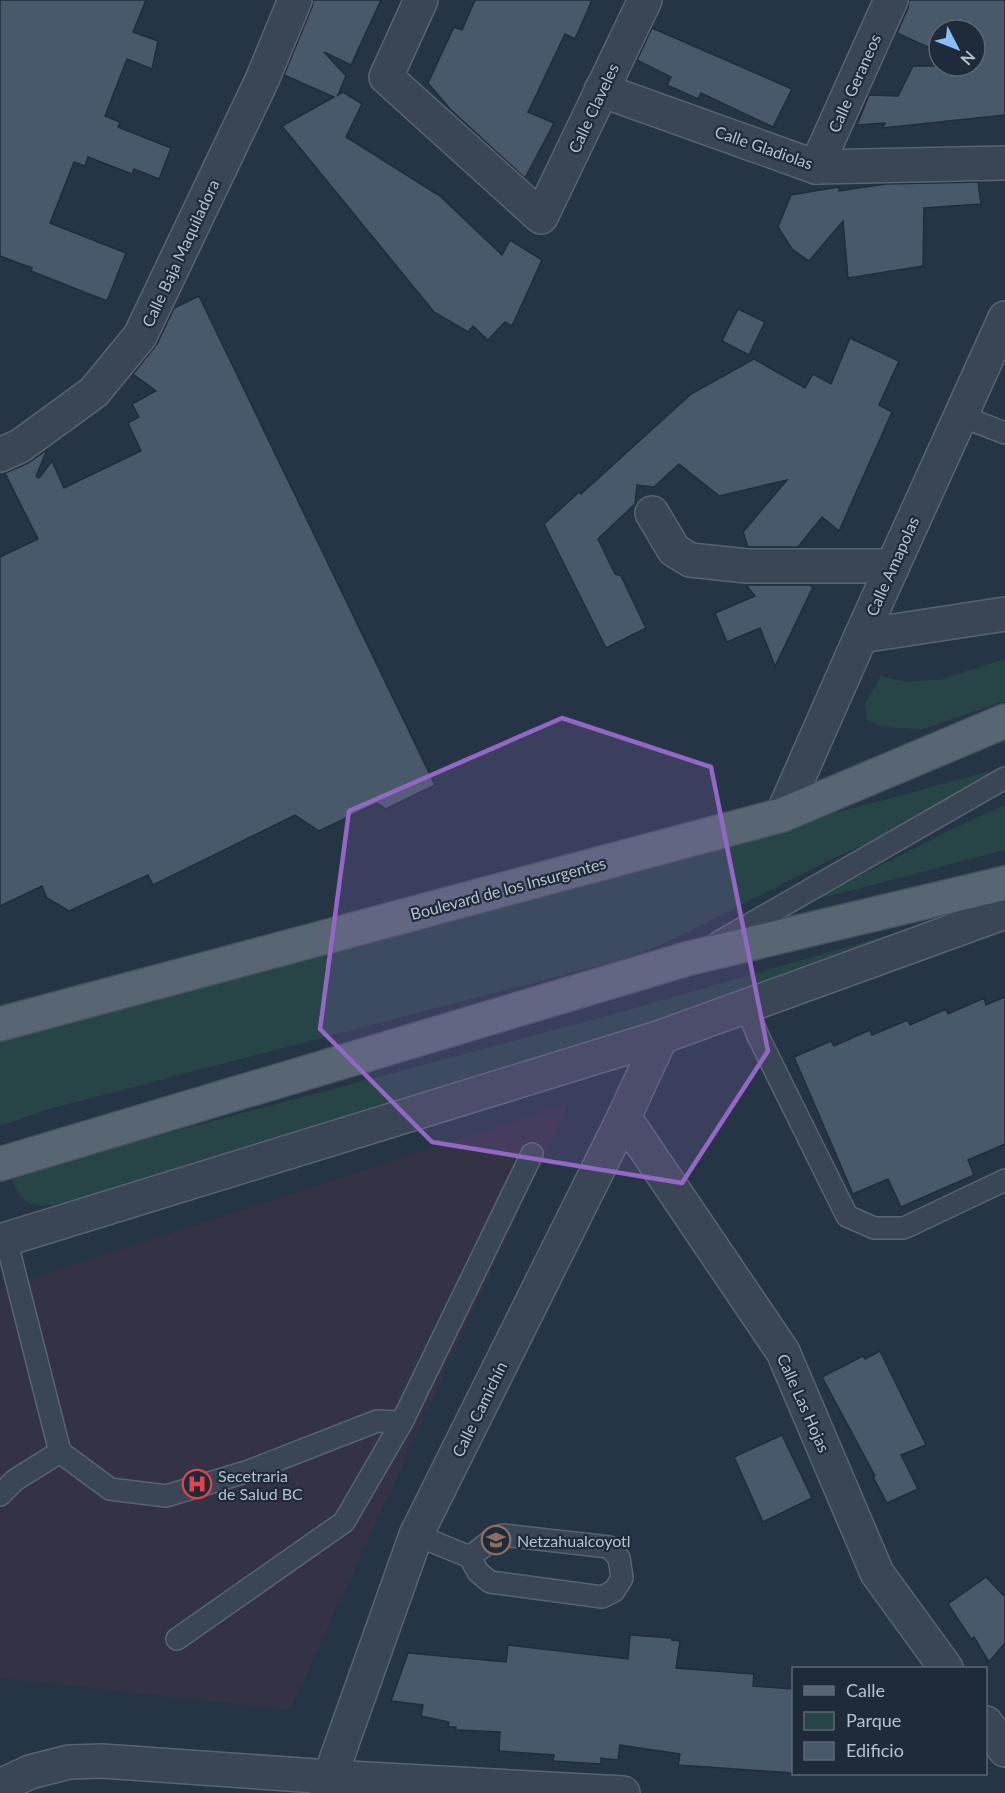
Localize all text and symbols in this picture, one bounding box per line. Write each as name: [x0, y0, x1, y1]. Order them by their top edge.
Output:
north arrow: [927, 18, 987, 78]
street label: Calle Geraneos: [824, 31, 884, 135]
text: N: [957, 47, 980, 69]
street label: Calle Claveles: [564, 60, 622, 156]
street label: Calle Gladiolas: [712, 121, 816, 173]
street label: Calle Baja Maquiladora: [137, 176, 223, 330]
street label: Calle Amapolas: [862, 513, 922, 619]
street label: Boulevard de los Insurgentes: [408, 853, 608, 923]
street label: Calle Las Hojas: [774, 1351, 834, 1455]
street label: Calle Camichín: [448, 1358, 510, 1460]
place label: Secetraria de Salud BC: [218, 1466, 303, 1503]
hospital icon: Secetraria de Salud BC: [181, 1468, 213, 1500]
school or university icon: Netzahualcoyotl: [480, 1524, 512, 1556]
place label: Netzahualcoyotl: [517, 1531, 631, 1550]
legend: [792, 1667, 987, 1775]
text: Calle: [846, 1679, 885, 1701]
text: Parque: [846, 1709, 901, 1731]
text: Edificio: [846, 1739, 904, 1761]

